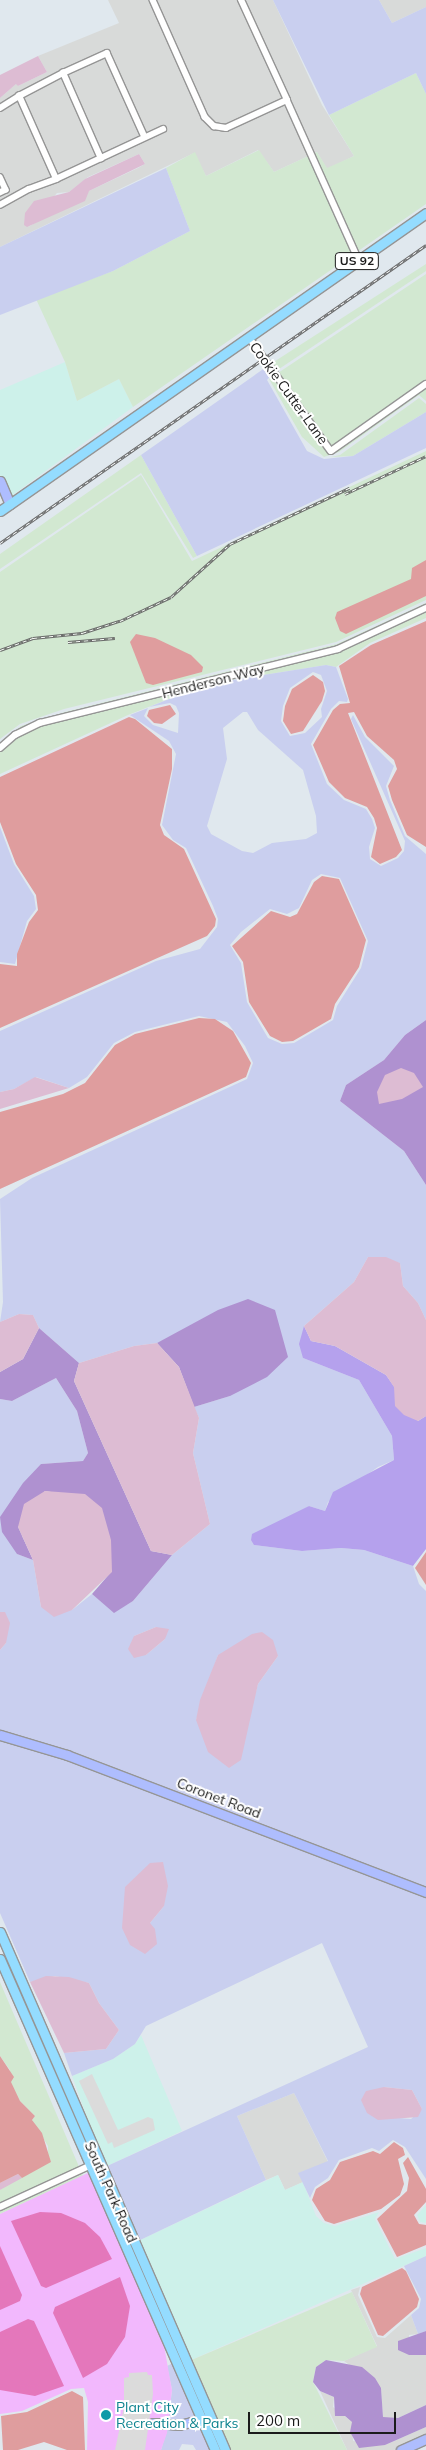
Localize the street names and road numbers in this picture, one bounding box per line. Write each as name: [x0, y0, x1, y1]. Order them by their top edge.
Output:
road number: US 92: [334, 252, 380, 270]
street label: Cookie Cutter Lane: [246, 339, 332, 447]
street label: Henderson Way: [160, 660, 266, 702]
street label: Coronet Road: [175, 1774, 263, 1822]
street label: South Park Road: [81, 2139, 141, 2245]

